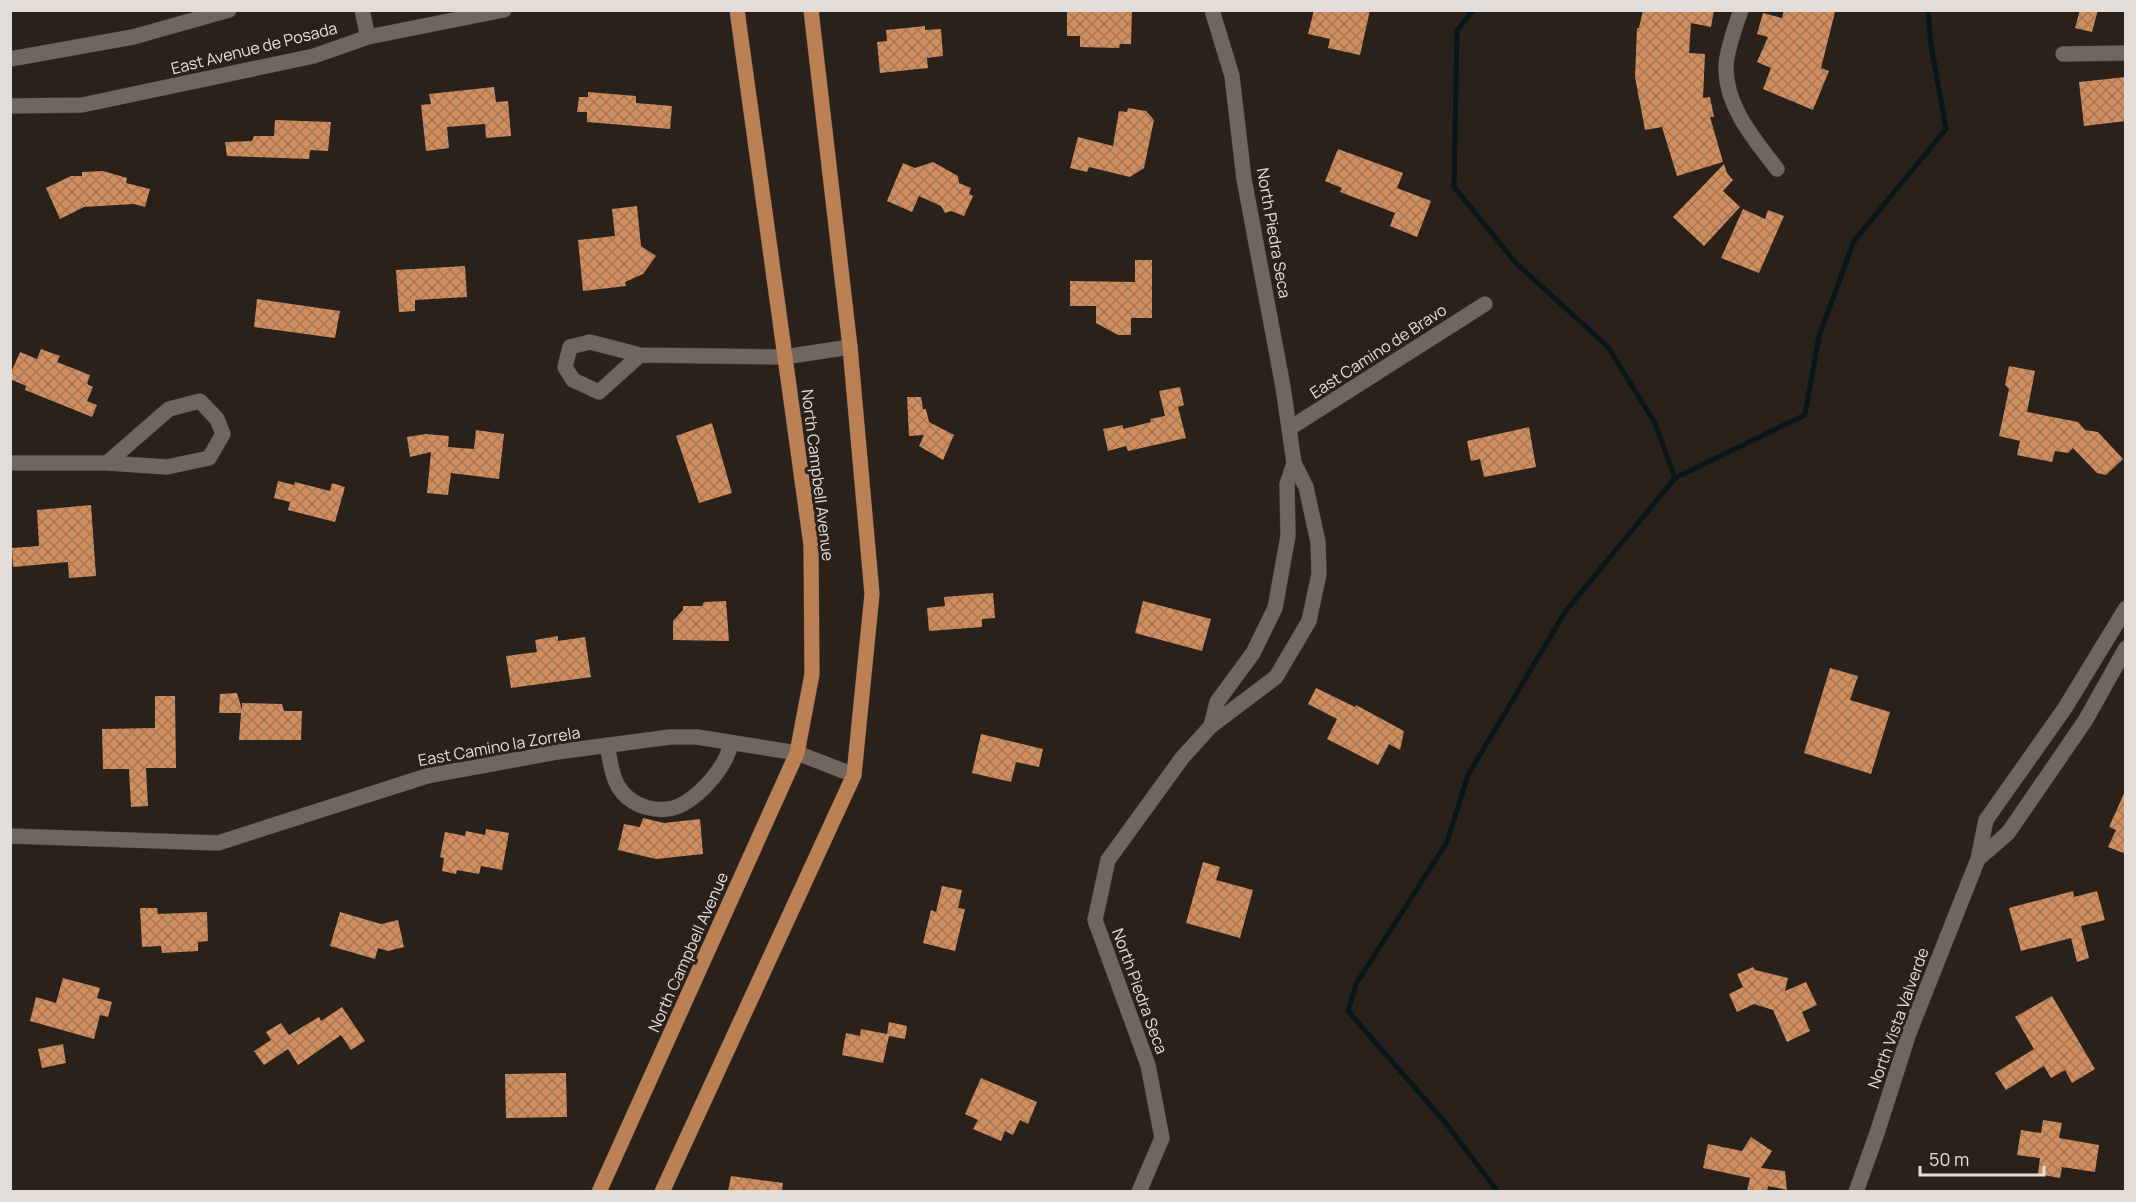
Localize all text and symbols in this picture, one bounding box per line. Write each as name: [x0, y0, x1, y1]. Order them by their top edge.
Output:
street label: East Avenue de Posada: [169, 17, 339, 79]
street label: North Piedra Seca: [1252, 166, 1296, 300]
street label: East Camino de Bravo: [1305, 299, 1451, 403]
street label: North Campbell Avenue: [797, 388, 839, 562]
street label: East Camino la Zorrela: [416, 721, 582, 771]
street label: North Campbell Avenue: [643, 869, 733, 1035]
street label: North Piedra Seca: [1107, 925, 1173, 1057]
street label: North Vista Valverde: [1862, 944, 1934, 1092]
scale bar: [1920, 1139, 2044, 1177]
text: 50 m: [1929, 1147, 1969, 1171]

